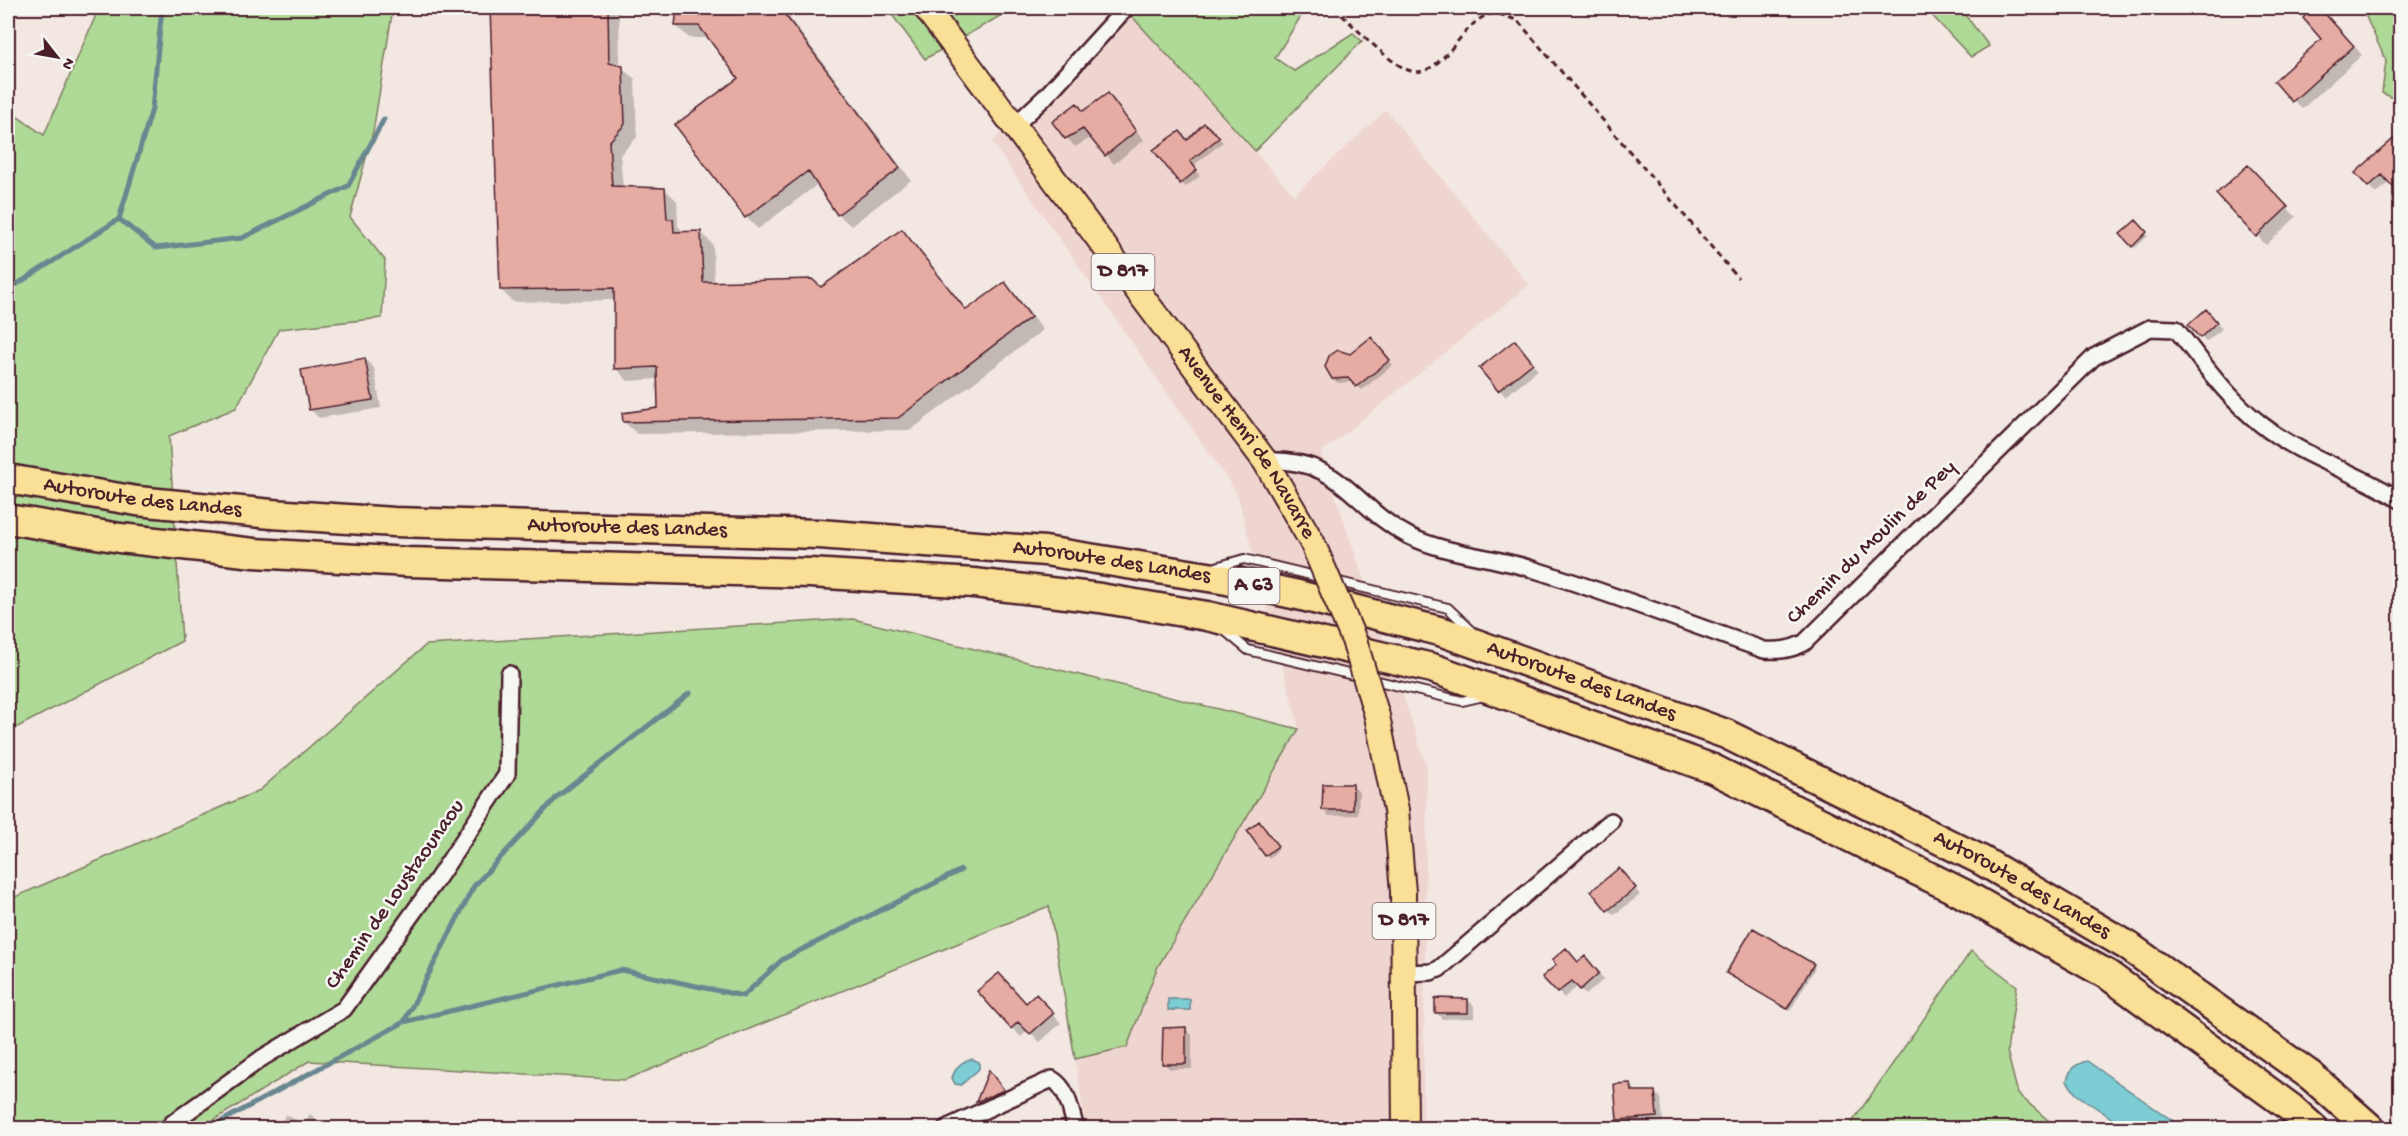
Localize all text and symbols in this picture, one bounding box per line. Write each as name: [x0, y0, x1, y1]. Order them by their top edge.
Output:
north arrow: [27, 27, 87, 87]
text: N: [56, 54, 78, 73]
road number: D 817: [1092, 254, 1154, 290]
street label: Avenue Henri de Navarre: [1171, 341, 1321, 545]
street label: Chemin du Moulin de Pey: [1782, 455, 1962, 631]
street label: Autoroute des Landes: [42, 472, 244, 524]
street label: Autoroute des Landes: [527, 513, 728, 544]
street label: Autoroute des Landes: [1012, 536, 1213, 590]
road number: A 63: [1228, 568, 1280, 604]
street label: Autoroute des Landes: [1483, 636, 1680, 728]
street label: Chemin de Loustaounaou: [321, 795, 471, 995]
street label: Autoroute des Landes: [1929, 825, 2116, 946]
road number: D 817: [1372, 903, 1436, 939]

